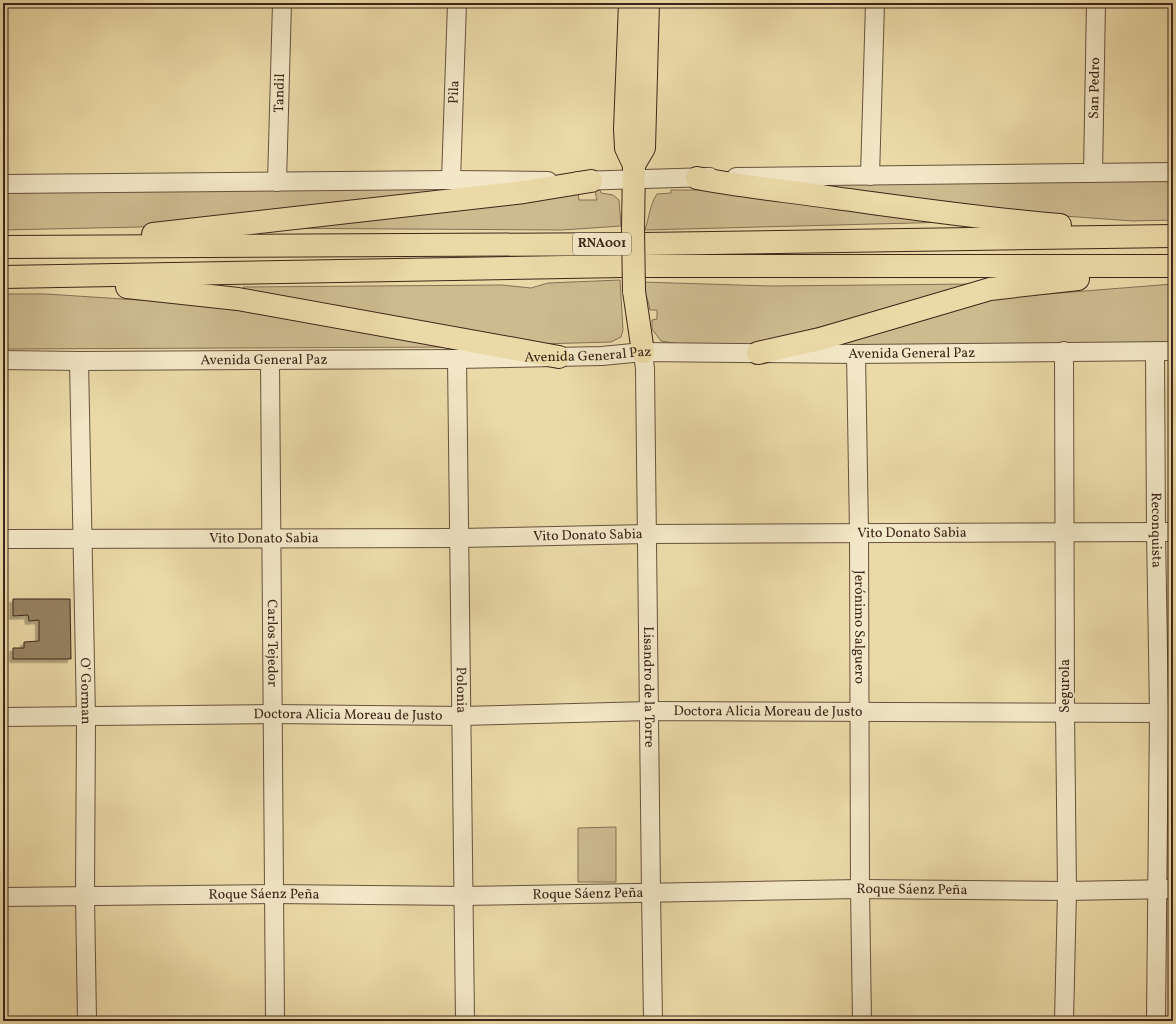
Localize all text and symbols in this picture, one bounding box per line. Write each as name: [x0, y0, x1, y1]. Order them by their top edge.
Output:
street label: San Pedro: [1084, 57, 1105, 119]
street label: Tandil: [269, 73, 290, 113]
street label: Pila: [444, 80, 464, 104]
road number: RNA001: [573, 233, 631, 255]
street label: Avenida General Paz: [524, 342, 651, 367]
street label: Avenida General Paz: [848, 343, 975, 364]
street label: Avenida General Paz: [200, 350, 328, 370]
street label: Reconquista: [1146, 492, 1166, 568]
street label: Vito Donato Sabia: [857, 523, 967, 543]
street label: Vito Donato Sabia: [533, 525, 643, 546]
street label: Vito Donato Sabia: [209, 529, 319, 548]
street label: Jerónimo Salguero: [850, 570, 869, 684]
street label: Carlos Tejedor: [262, 599, 282, 687]
street label: Lisandro de la Torre: [638, 626, 659, 748]
street label: O' Gorman: [75, 657, 96, 724]
street label: Segurola: [1056, 659, 1075, 713]
street label: Polonia: [451, 667, 471, 713]
street label: Doctora Alicia Moreau de Justo: [673, 702, 862, 721]
street label: Doctora Alicia Moreau de Justo: [253, 704, 443, 725]
street label: Roque Sáenz Peña: [856, 879, 968, 900]
street label: Roque Sáenz Peña: [532, 883, 644, 904]
street label: Roque Sáenz Peña: [208, 884, 320, 904]

